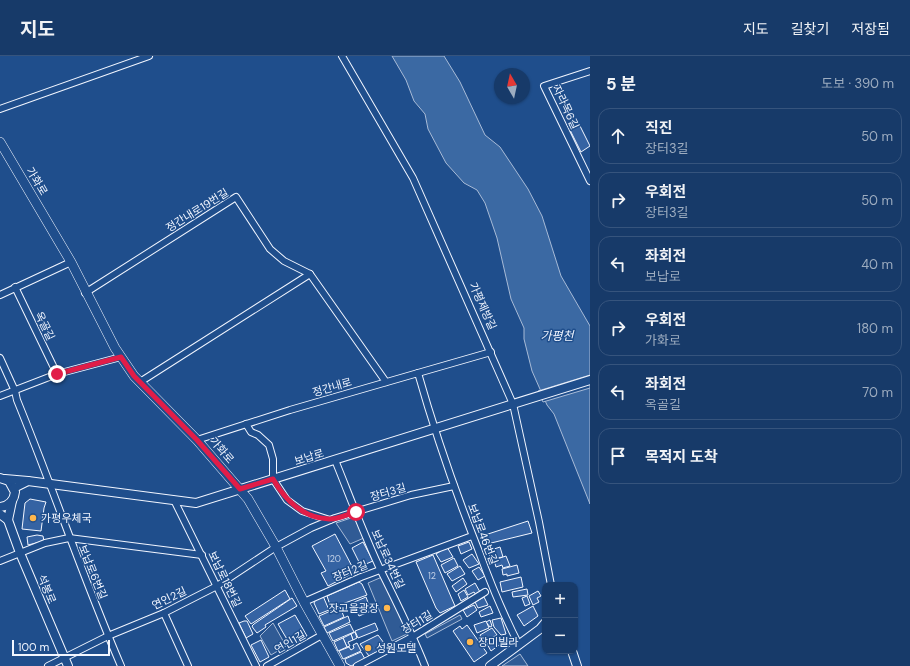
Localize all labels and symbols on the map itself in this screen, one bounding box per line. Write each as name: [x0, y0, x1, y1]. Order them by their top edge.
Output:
north arrow: [494, 68, 530, 104]
street label: 자라목6길: [550, 83, 582, 131]
street label: 가화로: [23, 164, 51, 198]
street label: 정간내로19번길: [163, 185, 231, 235]
street label: 가평제방길: [466, 280, 500, 332]
street label: 옥골길: [32, 309, 58, 343]
water label: 가평천: [540, 328, 576, 344]
route end: [48, 365, 66, 383]
street label: 정간내로: [311, 375, 353, 399]
street label: 가화로: [207, 434, 237, 466]
street label: 보납로: [292, 446, 326, 468]
street label: 장터3길: [368, 480, 408, 504]
street label: 보납로46번길: [465, 502, 501, 566]
route start: [347, 503, 365, 521]
place label: 가평우체국: [41, 511, 92, 525]
marker: 가평우체국: [28, 513, 38, 523]
street label: 보납로34번길: [368, 527, 408, 591]
street label: 보납로6번길: [76, 543, 110, 601]
street label: 보납로18번길: [205, 549, 245, 609]
house number: 120: [327, 553, 341, 565]
street label: 장터2길: [330, 558, 370, 584]
house number: 12: [428, 570, 436, 582]
street label: 석봉로: [35, 572, 59, 606]
street label: 연인2길: [149, 584, 189, 612]
place label: 잣고을광장: [328, 601, 379, 615]
marker: 잣고을광장: [382, 603, 392, 613]
street label: 장터1길: [399, 607, 435, 637]
street label: 연인1길: [272, 627, 308, 657]
place label: 장미빌라: [478, 635, 518, 649]
marker: 장미빌라: [465, 637, 475, 647]
scale bar: [12, 638, 110, 657]
place label: 성원모텔: [376, 641, 416, 655]
marker: 성원모텔: [363, 643, 373, 653]

